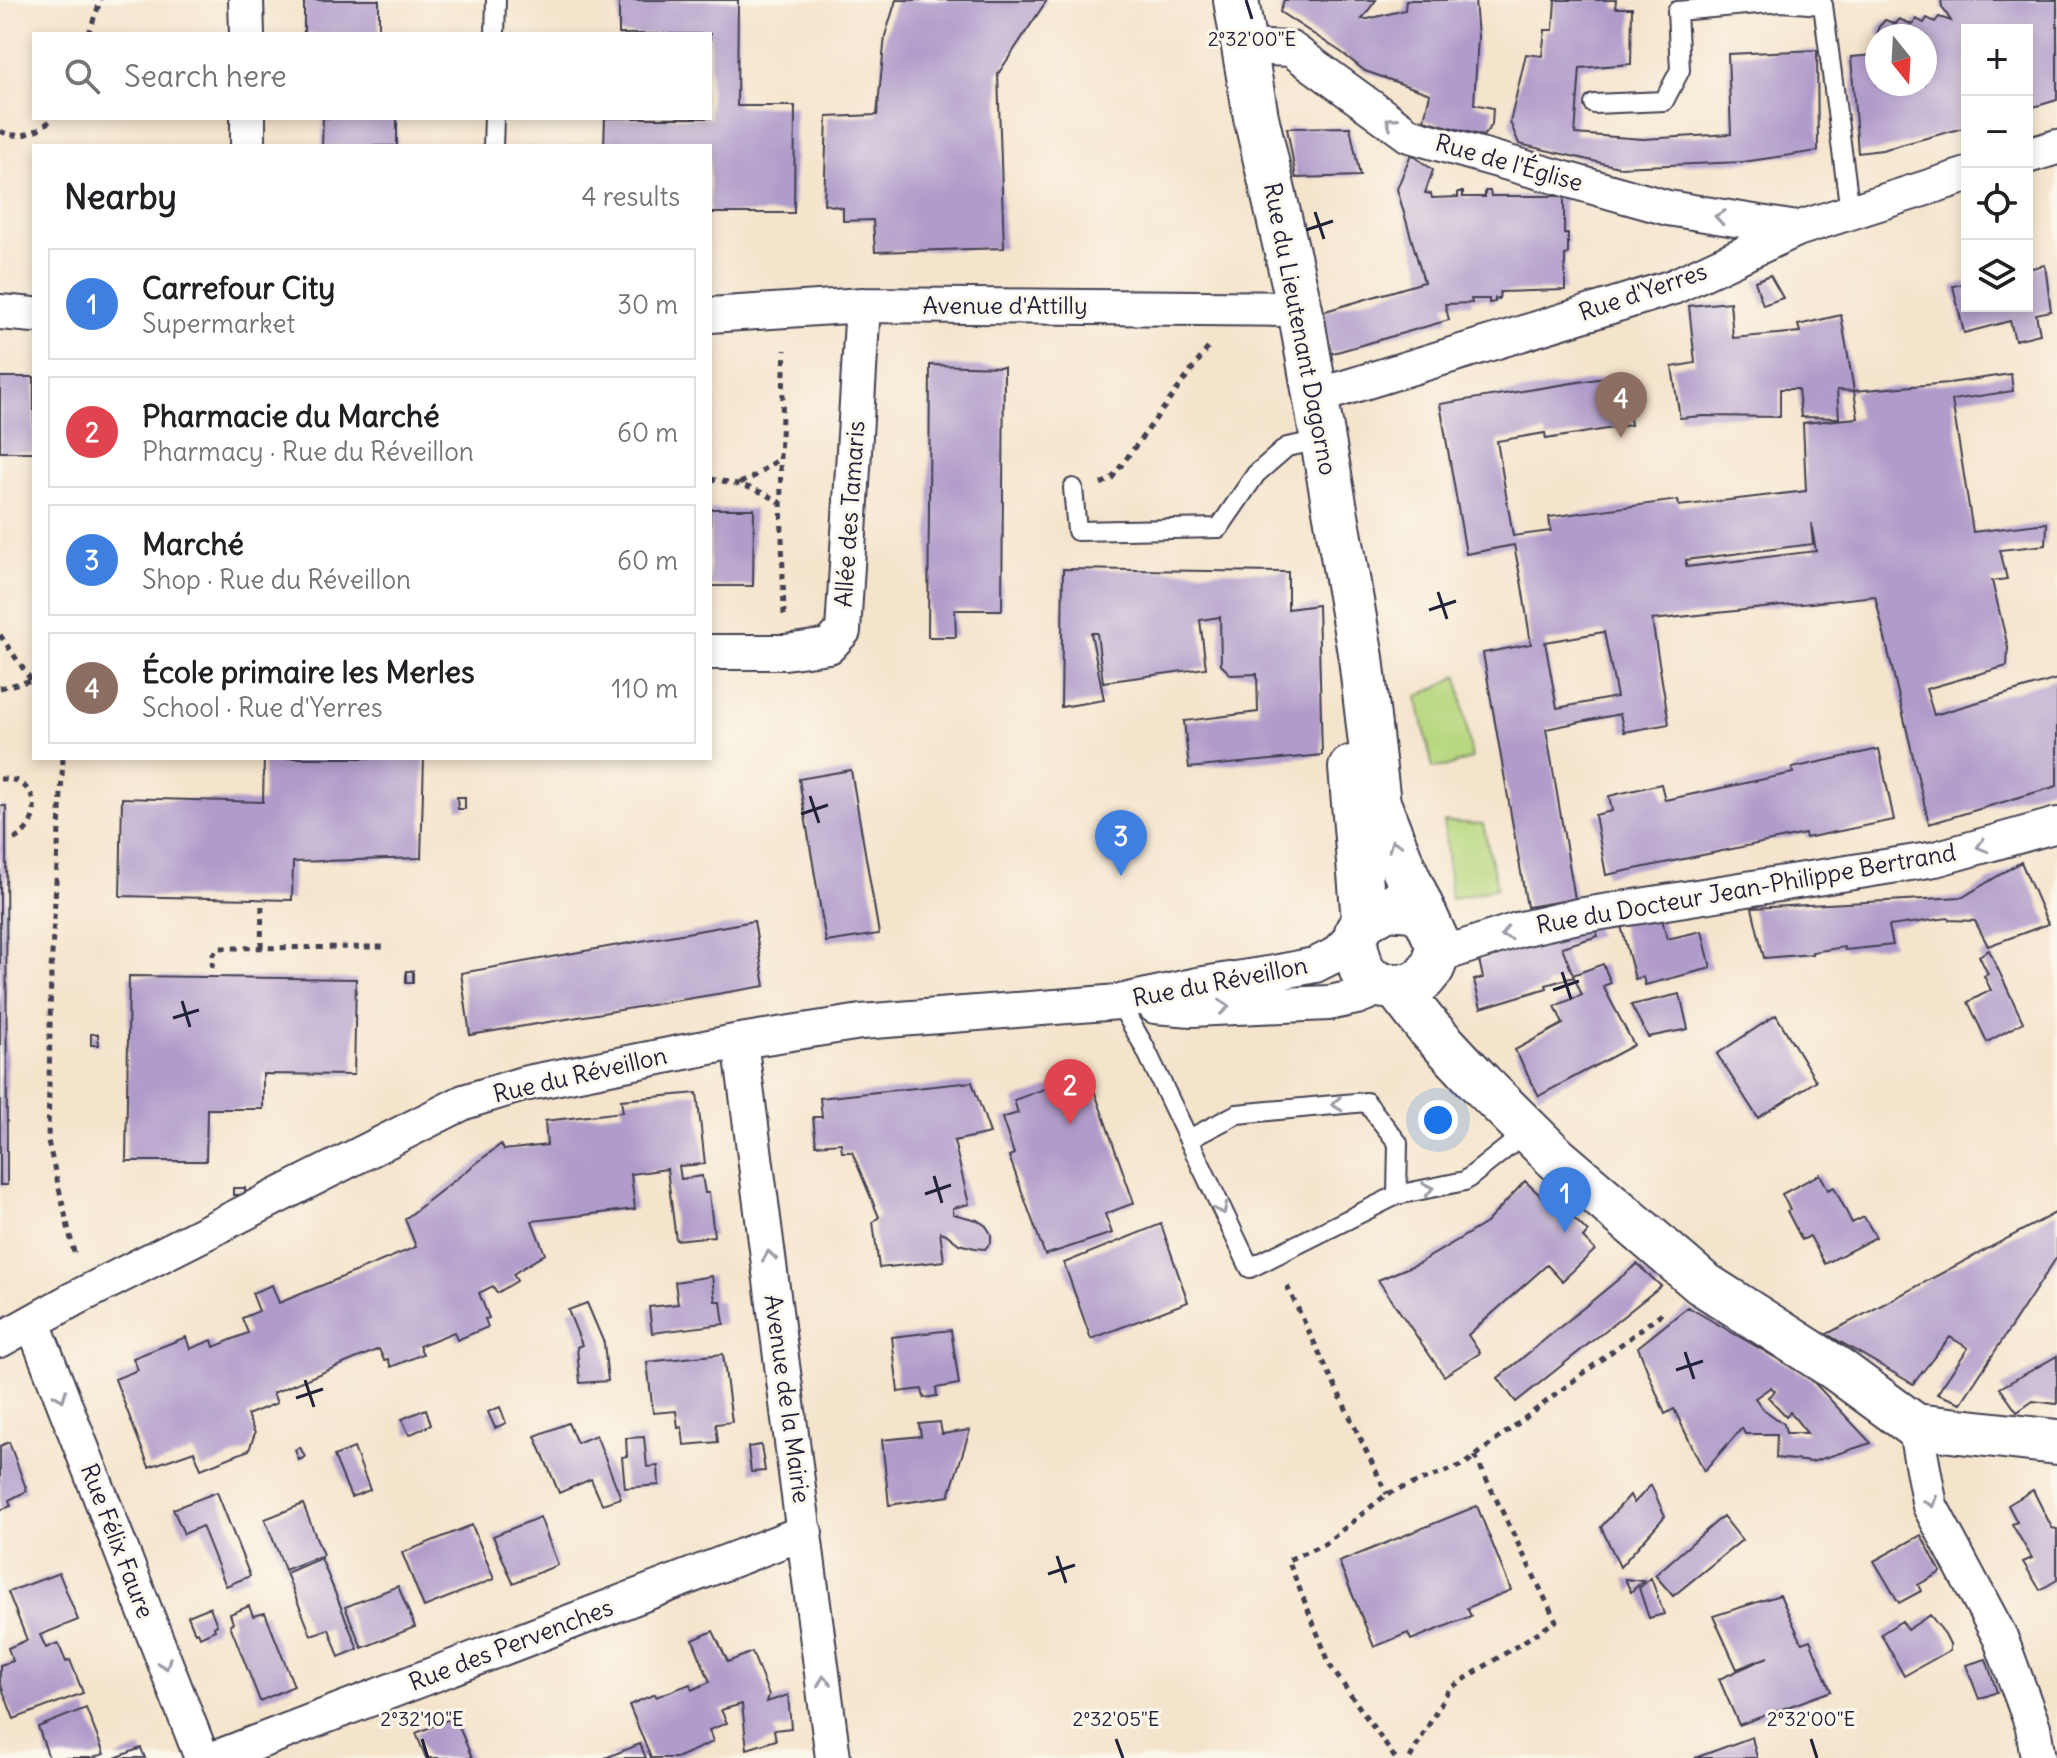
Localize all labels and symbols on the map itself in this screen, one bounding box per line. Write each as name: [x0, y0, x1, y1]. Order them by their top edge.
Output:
north arrow: [1865, 24, 1937, 96]
text: 2°32'00"E: [1208, 26, 1296, 51]
one-way arrow: [1386, 117, 1400, 132]
street label: Rue de l'Église: [1432, 127, 1586, 197]
street label: Rue du Lieutenant Dagorno: [1258, 180, 1344, 478]
one-way arrow: [1713, 209, 1727, 226]
street label: Rue d'Yerres: [1575, 255, 1711, 327]
street label: Avenue d'Attilly: [922, 290, 1088, 320]
pin: 4: [1595, 372, 1647, 438]
street label: Allée des Tamaris: [828, 420, 870, 608]
pin: 3: [1095, 810, 1147, 876]
street label: Rue du Docteur Jean-Philippe Bertrand: [1534, 836, 1958, 940]
one-way arrow: [1975, 837, 1989, 853]
one-way arrow: [1387, 839, 1404, 853]
one-way arrow: [1500, 925, 1514, 941]
street label: Rue du Réveillon: [1130, 949, 1310, 1013]
one-way arrow: [1218, 999, 1231, 1016]
street label: Rue du Réveillon: [490, 1039, 670, 1109]
pin: 2: [1044, 1059, 1096, 1125]
one-way arrow: [1330, 1096, 1343, 1113]
your location: [1418, 1100, 1458, 1140]
pin: 1: [1539, 1167, 1591, 1233]
one-way arrow: [1421, 1181, 1434, 1198]
one-way arrow: [1212, 1201, 1228, 1216]
one-way arrow: [760, 1249, 777, 1262]
street label: Avenue de la Mairie: [759, 1293, 817, 1505]
one-way arrow: [51, 1388, 68, 1402]
street label: Rue Félix Faure: [75, 1459, 161, 1622]
one-way arrow: [1922, 1495, 1938, 1508]
street label: Rue des Pervenches: [405, 1591, 617, 1697]
one-way arrow: [156, 1656, 172, 1670]
one-way arrow: [815, 1674, 832, 1687]
text: 2°32'10"E: [380, 1706, 464, 1731]
text: 2°32'05"E: [1072, 1706, 1160, 1731]
text: 2°32'00"E: [1767, 1706, 1855, 1731]

